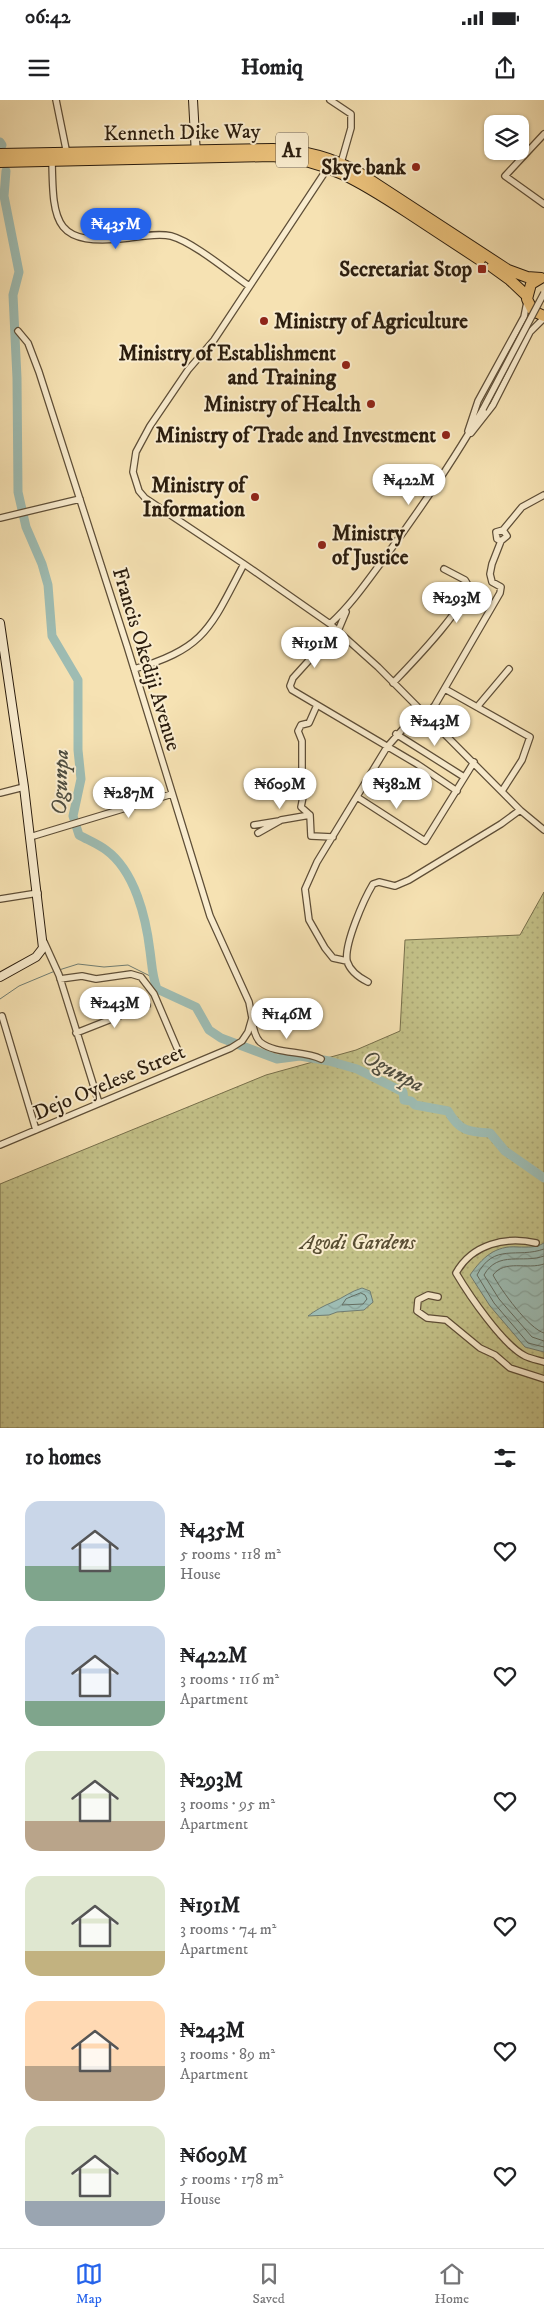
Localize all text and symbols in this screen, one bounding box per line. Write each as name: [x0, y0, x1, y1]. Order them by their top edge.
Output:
text: 06:42: [25, 6, 70, 29]
icon: menu: [25, 54, 53, 82]
text: Homiq: [241, 54, 303, 81]
icon: share: [491, 54, 519, 82]
map controls: [484, 115, 529, 160]
button: layers: [484, 115, 529, 160]
street label: Kenneth Dike Way: [103, 119, 262, 147]
road number: A1: [276, 132, 308, 168]
place label: Skye bank: [321, 155, 407, 181]
marker: Skye bank: [410, 161, 422, 173]
pin: ₦435M: [81, 208, 151, 250]
text: ₦435M: [91, 214, 141, 234]
place label: Secretariat Stop: [339, 257, 472, 283]
marker: Secretariat Stop: [476, 263, 488, 275]
place label: Ministry of Agriculture: [274, 309, 468, 335]
marker: Ministry of Agriculture: [258, 315, 270, 327]
place label: Ministry of Establishment and Training: [119, 341, 337, 391]
marker: Ministry of Establishment and Training: [340, 359, 352, 371]
place label: Ministry of Health: [204, 392, 362, 418]
marker: Ministry of Health: [365, 398, 377, 410]
place label: Ministry of Trade and Investment: [156, 423, 436, 449]
marker: Ministry of Trade and Investment: [440, 429, 452, 441]
pin: ₦422M: [374, 464, 444, 506]
text: ₦422M: [383, 470, 435, 490]
place label: Ministry of Information: [143, 473, 248, 523]
marker: Ministry of Information: [249, 491, 261, 503]
place label: Ministry of Justice: [332, 521, 409, 571]
marker: Ministry of Justice: [316, 539, 328, 551]
street label: Francis Okediji Avenue: [106, 564, 186, 754]
pin: ₦293M: [422, 582, 492, 624]
text: ₦293M: [433, 588, 481, 608]
pin: ₦191M: [280, 626, 350, 669]
text: ₦191M: [292, 633, 338, 653]
pin: ₦243M: [400, 704, 470, 747]
text: ₦243M: [410, 711, 460, 731]
water label: Ogunpa: [46, 749, 75, 815]
pin: ₦609M: [245, 768, 315, 810]
pin: ₦382M: [362, 768, 432, 810]
text: ₦609M: [254, 774, 306, 794]
text: ₦382M: [373, 774, 421, 794]
pin: ₦287M: [94, 776, 164, 819]
text: ₦287M: [104, 783, 154, 803]
pin: ₦243M: [80, 986, 150, 1029]
text: ₦243M: [90, 993, 140, 1013]
pin: ₦146M: [252, 998, 322, 1040]
text: ₦146M: [262, 1004, 312, 1024]
street label: Dejo Oyelese Street: [30, 1039, 189, 1127]
water label: Ogunpa: [358, 1044, 429, 1099]
park label: Agodi Gardens: [299, 1230, 416, 1256]
icon: filters: [491, 1444, 519, 1472]
text: 10 homes: [25, 1445, 101, 1471]
text: ₦435M: [180, 1518, 245, 1544]
icon: home: [65, 1521, 125, 1581]
icon: heart: [491, 1537, 519, 1565]
text: 5 rooms · 118 m²: [180, 1544, 281, 1564]
text: House: [180, 1564, 221, 1584]
text: ₦422M: [180, 1643, 247, 1669]
icon: home: [65, 1646, 125, 1706]
icon: heart: [491, 1662, 519, 1690]
text: 3 rooms · 116 m²: [180, 1669, 279, 1689]
text: Apartment: [180, 1689, 248, 1709]
text: ₦293M: [180, 1768, 243, 1794]
icon: home: [65, 1771, 125, 1831]
icon: heart: [491, 1787, 519, 1815]
text: 3 rooms · 95 m²: [180, 1794, 275, 1814]
text: Apartment: [180, 1814, 248, 1834]
text: ₦191M: [180, 1893, 240, 1919]
icon: home: [65, 1896, 125, 1956]
icon: heart: [491, 1912, 519, 1940]
text: 3 rooms · 74 m²: [180, 1919, 277, 1939]
text: Apartment: [180, 1939, 248, 1959]
text: ₦243M: [180, 2018, 245, 2044]
icon: home: [65, 2021, 125, 2081]
icon: heart: [491, 2037, 519, 2065]
text: 3 rooms · 89 m²: [180, 2044, 275, 2064]
text: Apartment: [180, 2064, 248, 2084]
text: ₦609M: [180, 2143, 247, 2169]
icon: home: [65, 2146, 125, 2206]
icon: heart: [491, 2162, 519, 2190]
text: 5 rooms · 178 m²: [180, 2169, 283, 2189]
text: House: [180, 2189, 221, 2209]
tab: Map: [75, 2260, 103, 2308]
tab: Saved: [253, 2260, 285, 2308]
tab: Home: [434, 2260, 469, 2308]

